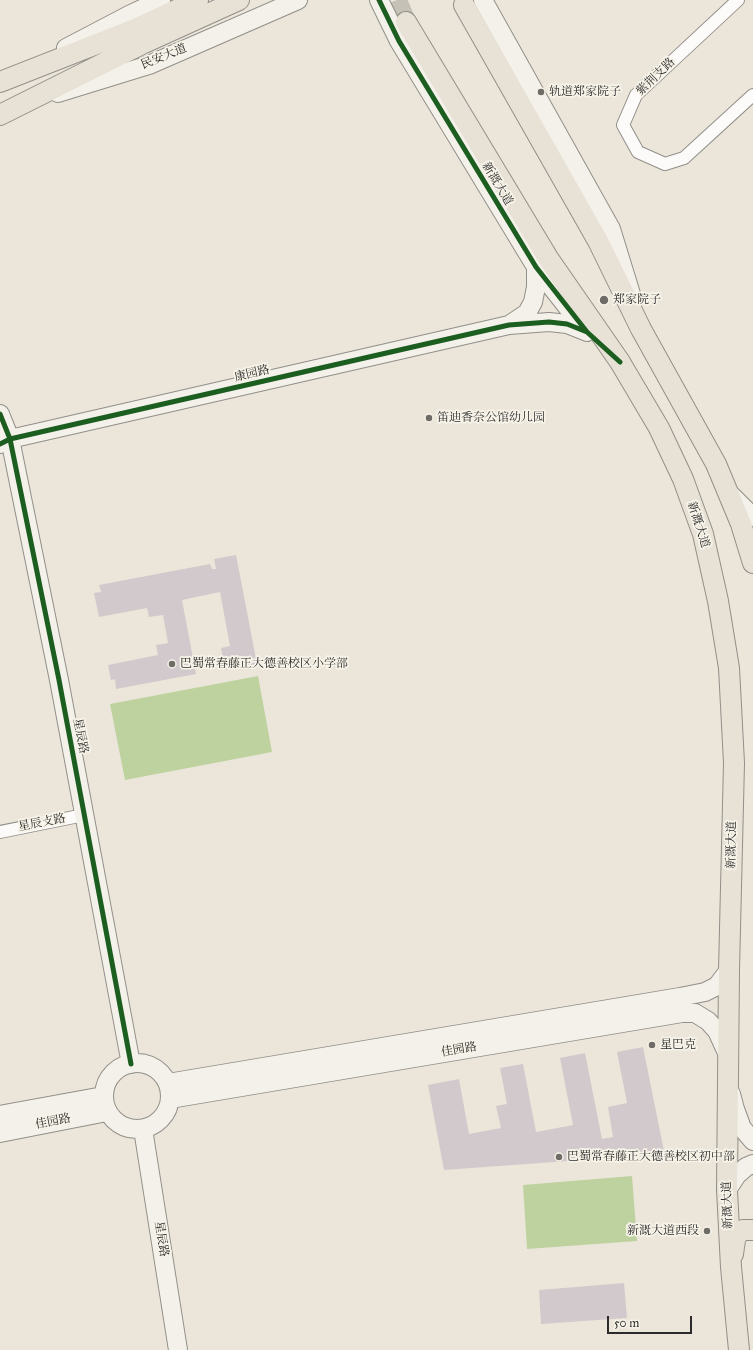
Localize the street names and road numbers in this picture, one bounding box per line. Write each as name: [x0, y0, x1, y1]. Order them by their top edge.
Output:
street label: 民安大道: [139, 41, 189, 73]
street label: 紫荆支路: [634, 55, 678, 99]
street label: 新溉大道: [478, 160, 516, 208]
street label: 康园路: [233, 363, 271, 385]
street label: 新溉大道: [684, 500, 712, 550]
street label: 星辰路: [69, 717, 91, 755]
street label: 星辰支路: [17, 811, 67, 835]
street label: 新溉大道: [724, 821, 740, 869]
street label: 佳园路: [440, 1040, 478, 1060]
street label: 佳园路: [34, 1111, 72, 1133]
street label: 新溉大道: [720, 1181, 736, 1229]
street label: 星辰路: [151, 1220, 171, 1258]

